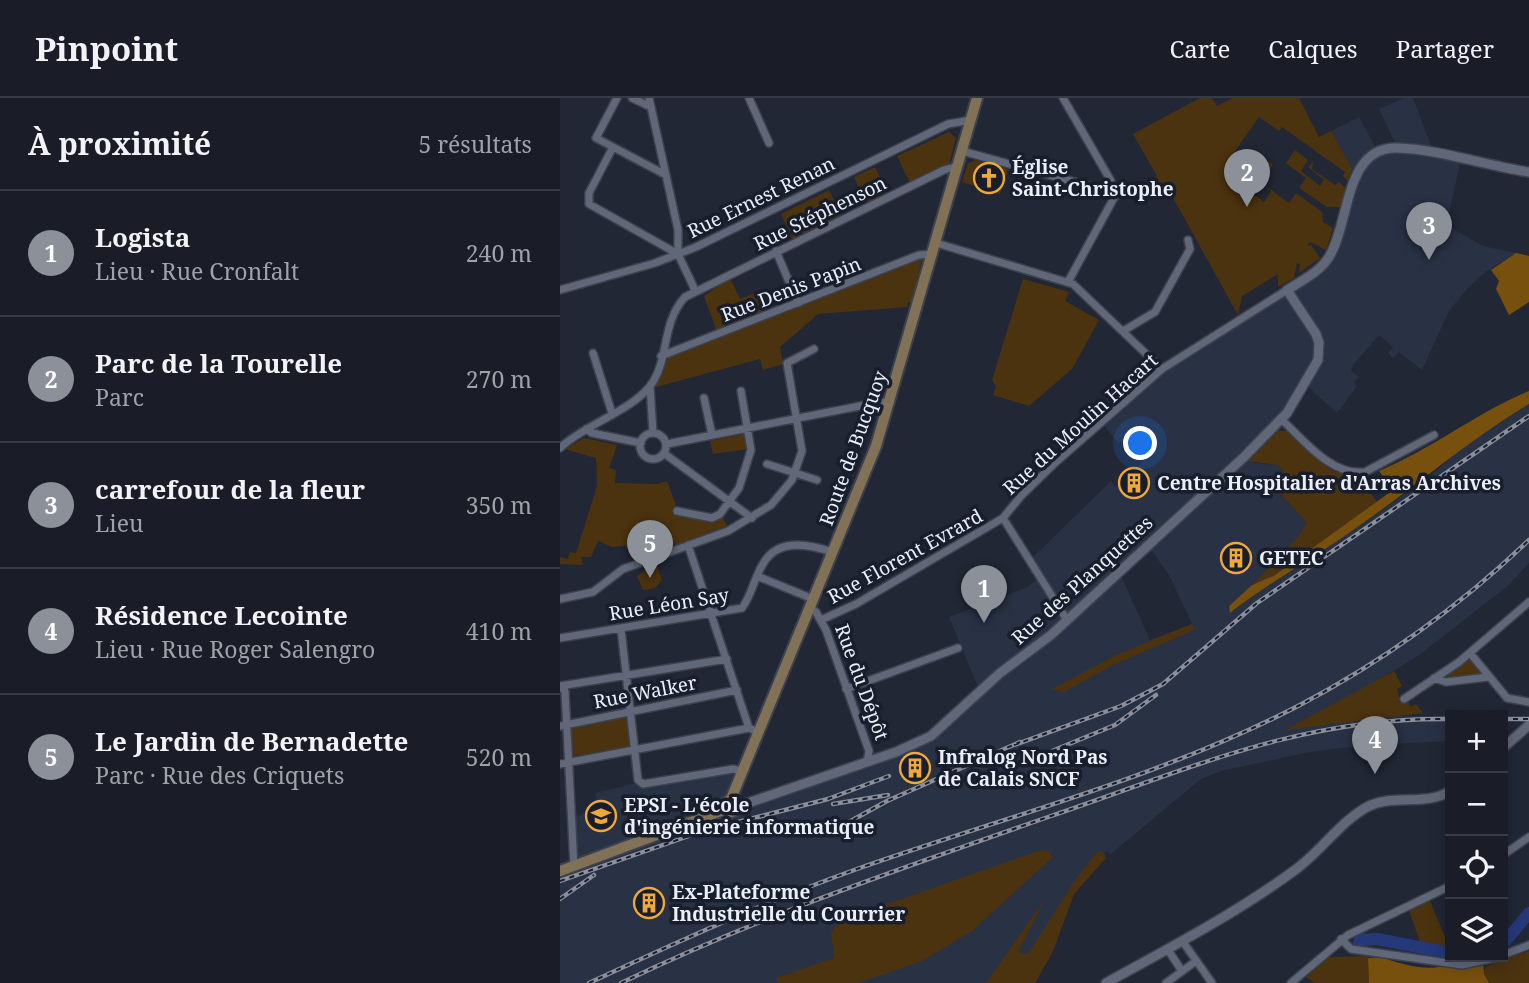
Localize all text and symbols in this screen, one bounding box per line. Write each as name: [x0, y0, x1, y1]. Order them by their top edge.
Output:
text: Pinpoint: [35, 26, 178, 71]
text: Carte: [1170, 32, 1230, 65]
text: Calques: [1268, 32, 1358, 65]
text: Partager: [1396, 32, 1494, 65]
text: À proximité: [28, 123, 211, 164]
text: 5 résultats: [418, 128, 532, 160]
pin: 2: [1224, 149, 1270, 207]
street label: Rue Ernest Renan: [683, 150, 839, 244]
place label: Église Saint-Christophe: [1012, 154, 1174, 202]
church icon: Église Saint-Christophe: [972, 161, 1006, 195]
street label: Rue Stéphenson: [749, 170, 891, 256]
pin: 3: [1406, 202, 1452, 260]
text: Logista: [95, 219, 190, 255]
text: 1: [45, 237, 58, 269]
text: 240 m: [466, 237, 532, 269]
street label: Rue Denis Papin: [717, 250, 865, 328]
text: Lieu · Rue Cronfalt: [95, 255, 299, 287]
text: Parc de la Tourelle: [95, 345, 342, 381]
street label: Rue du Moulin Hacart: [997, 347, 1163, 501]
text: 2: [45, 363, 58, 395]
text: 270 m: [466, 363, 532, 395]
street label: Route de Bucquoy: [813, 367, 893, 529]
text: Parc: [95, 381, 144, 413]
your location: [1123, 426, 1157, 460]
building icon: Centre Hospitalier d'Arras Archives: [1117, 466, 1151, 500]
place label: Centre Hospitalier d'Arras Archives: [1157, 470, 1501, 496]
text: carrefour de la fleur: [95, 471, 365, 507]
text: 3: [45, 489, 58, 521]
text: 350 m: [466, 489, 532, 521]
street label: Rue Florent Evrard: [823, 502, 987, 609]
text: Lieu: [95, 507, 144, 539]
street label: Rue des Planquettes: [1006, 510, 1158, 650]
pin: 5: [627, 520, 673, 578]
building icon: GETEC: [1219, 541, 1253, 575]
place label: GETEC: [1259, 545, 1324, 571]
pin: 1: [961, 565, 1007, 623]
street label: Rue Léon Say: [607, 582, 731, 626]
text: Résidence Lecointe: [95, 597, 348, 633]
text: 4: [45, 615, 58, 647]
text: 410 m: [466, 615, 532, 647]
street label: Rue du Dépôt: [829, 620, 895, 744]
text: Lieu · Rue Roger Salengro: [95, 633, 375, 665]
street label: Rue Walker: [591, 669, 699, 715]
map controls: [1445, 710, 1508, 962]
button: +: [1445, 710, 1508, 773]
pin: 4: [1352, 716, 1398, 774]
text: Le Jardin de Bernadette: [95, 723, 408, 759]
text: 5: [45, 741, 58, 773]
text: 520 m: [466, 741, 532, 773]
place label: Infralog Nord Pas de Calais SNCF: [938, 744, 1107, 792]
building icon: Infralog Nord Pas de Calais SNCF: [898, 751, 932, 785]
text: Parc · Rue des Criquets: [95, 759, 344, 791]
button: −: [1445, 773, 1508, 836]
place label: EPSI - L'école d'ingénierie informatique: [624, 792, 875, 840]
school or university icon: EPSI - L'école d'ingénierie informatique: [584, 799, 618, 833]
button: locate: [1445, 836, 1508, 899]
place label: Ex-Plateforme Industrielle du Courrier: [672, 879, 905, 927]
building icon: Ex-Plateforme Industrielle du Courrier: [632, 886, 666, 920]
button: layers: [1445, 899, 1508, 962]

